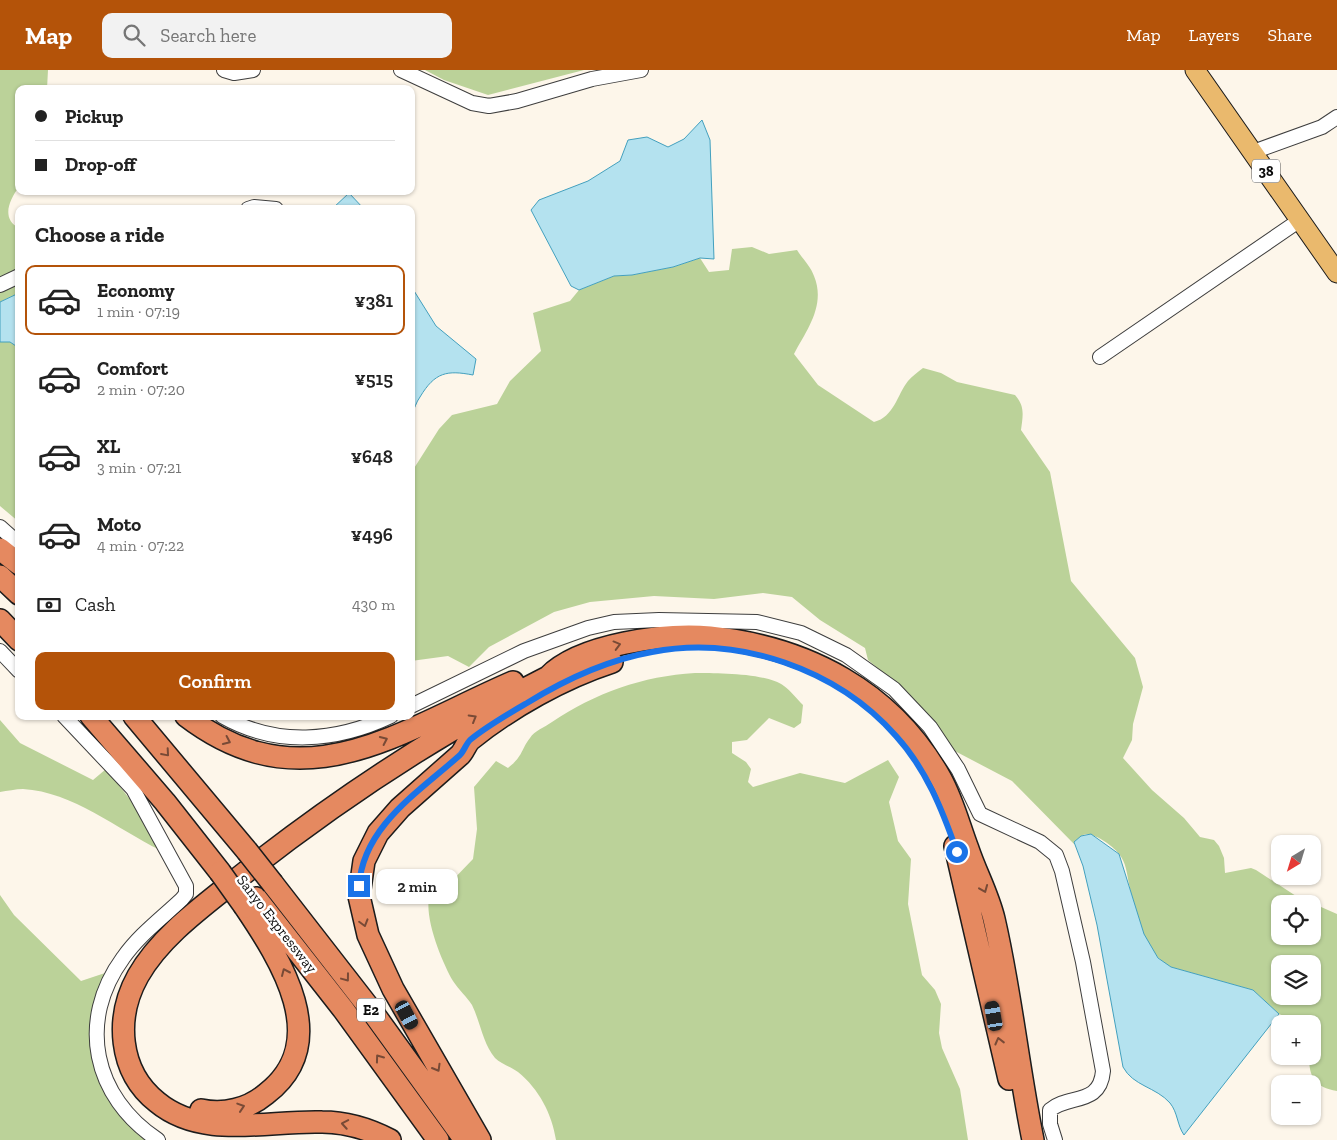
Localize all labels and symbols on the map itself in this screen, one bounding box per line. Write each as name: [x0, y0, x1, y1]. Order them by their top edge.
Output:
road number: 38: [1252, 160, 1280, 182]
one-way arrow: [612, 641, 620, 651]
one-way arrow: [467, 715, 476, 725]
one-way arrow: [222, 735, 231, 745]
one-way arrow: [379, 736, 388, 746]
one-way arrow: [161, 747, 169, 756]
north arrow: [1271, 835, 1321, 885]
route start: [946, 841, 968, 863]
callout: 2 min: [376, 868, 459, 904]
street label: Sanyo Expressway: [233, 871, 321, 977]
route end: [348, 875, 370, 897]
one-way arrow: [978, 884, 988, 893]
one-way arrow: [359, 918, 369, 927]
one-way arrow: [281, 968, 292, 977]
one-way arrow: [341, 972, 349, 981]
road number: E2: [357, 998, 385, 1022]
car: [393, 998, 420, 1032]
car: [984, 1000, 1003, 1032]
one-way arrow: [995, 1038, 1005, 1046]
one-way arrow: [376, 1055, 384, 1064]
one-way arrow: [430, 1063, 440, 1072]
one-way arrow: [237, 1103, 245, 1113]
one-way arrow: [340, 1120, 349, 1130]

